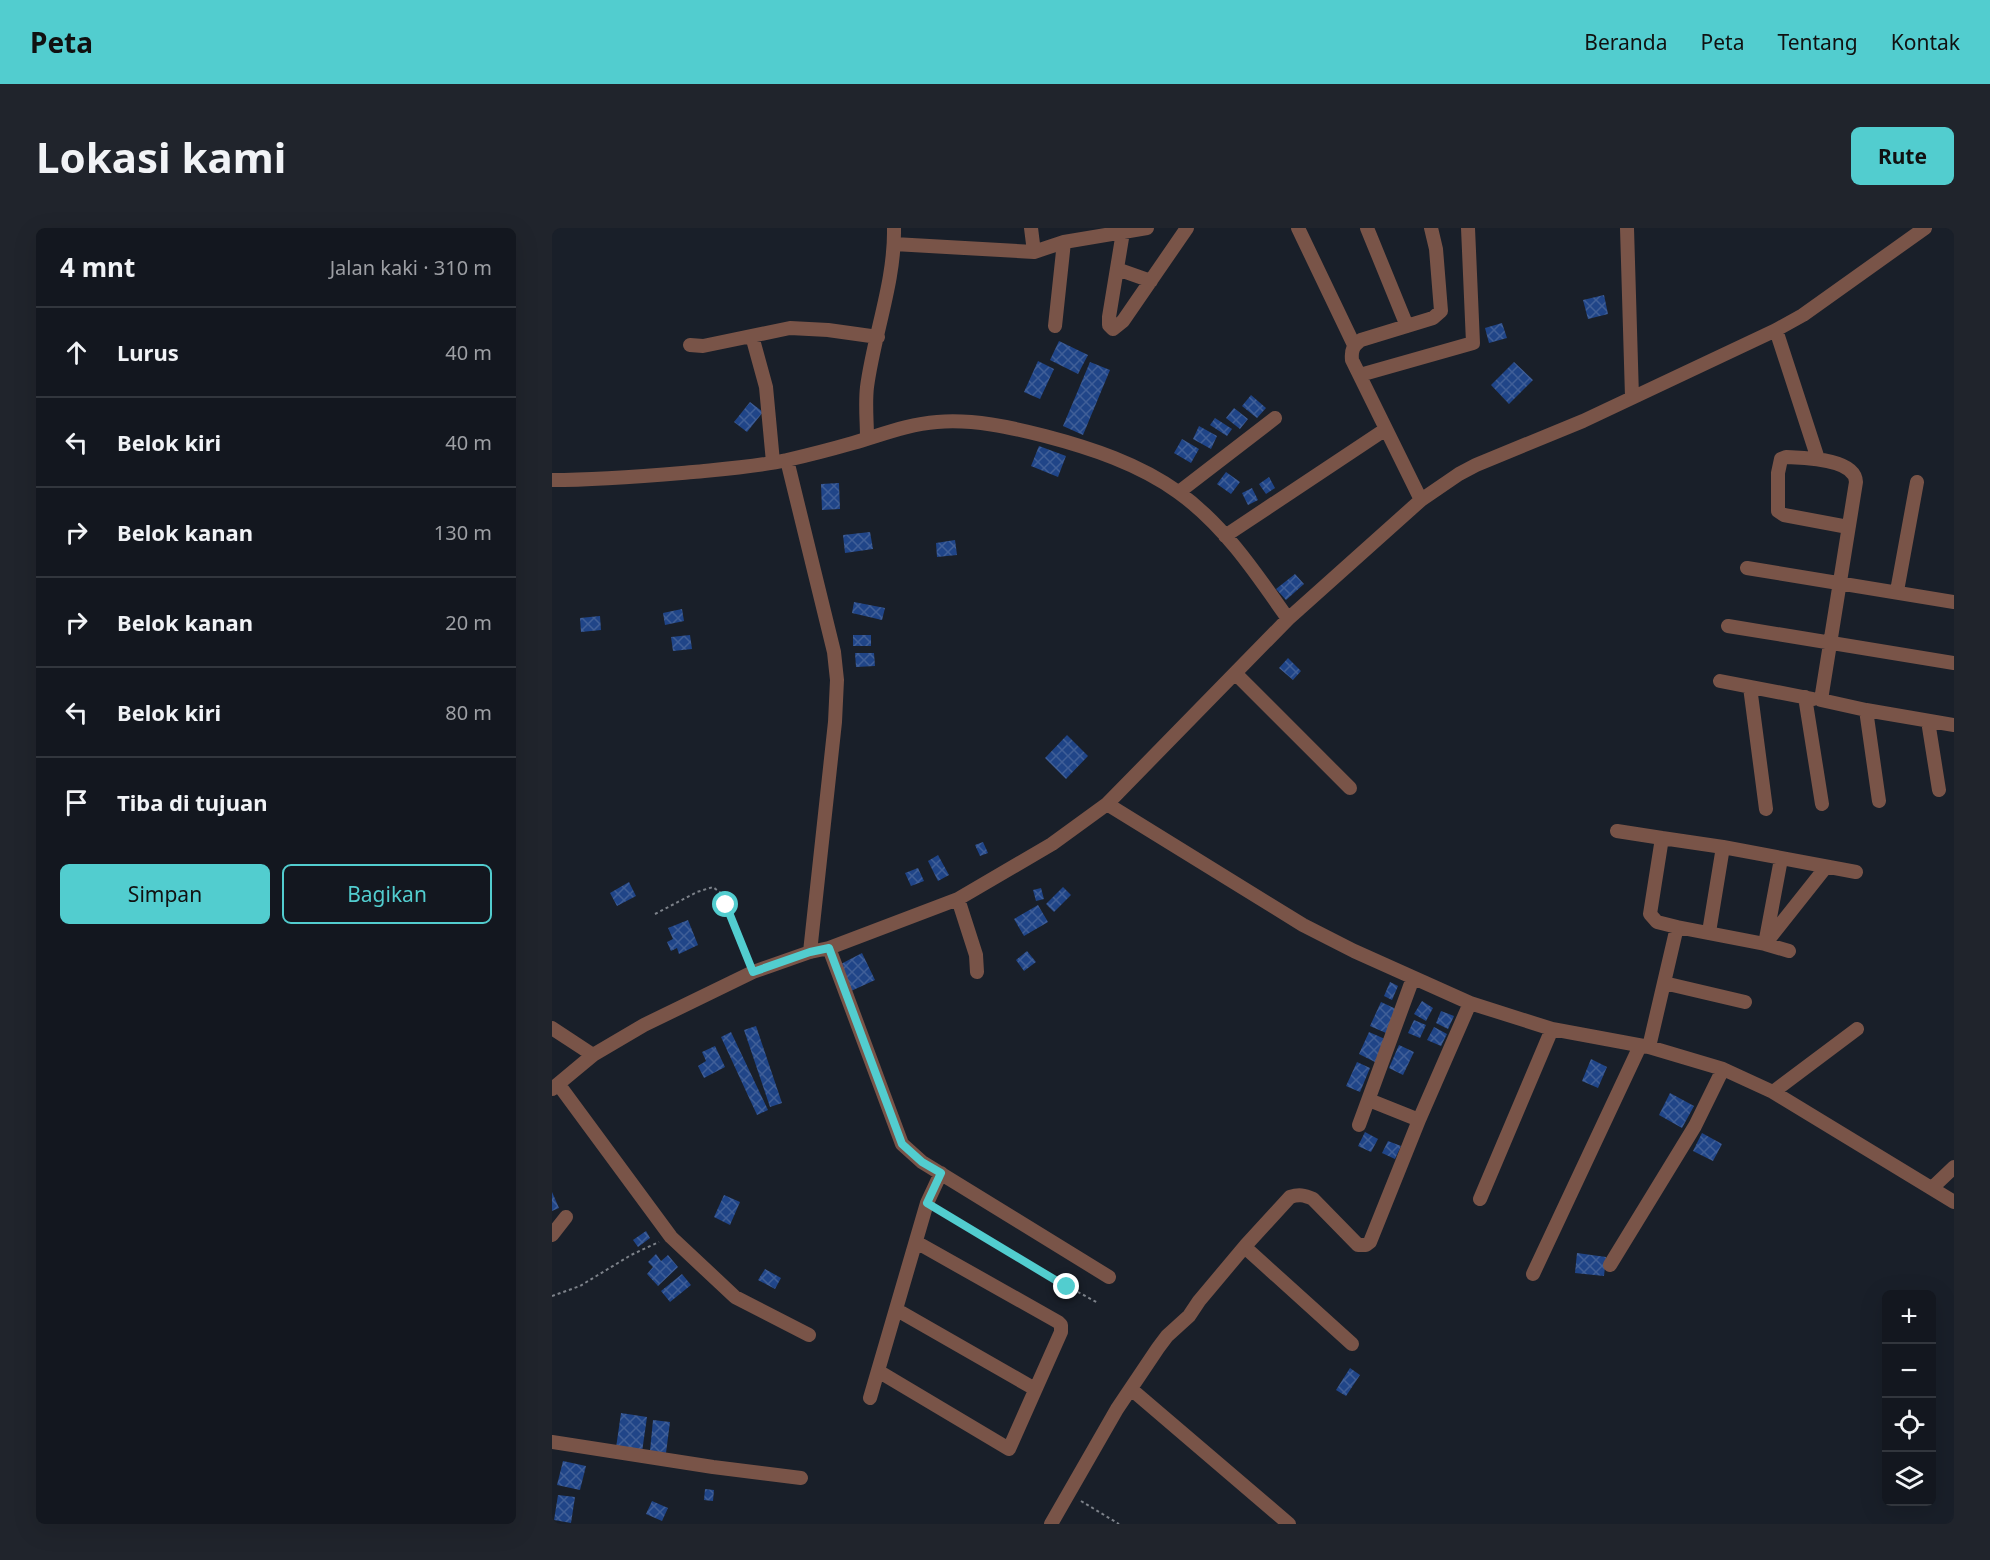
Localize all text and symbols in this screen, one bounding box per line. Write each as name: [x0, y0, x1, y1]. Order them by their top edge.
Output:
text: Peta: [30, 23, 93, 61]
text: Beranda: [1584, 28, 1668, 56]
text: Peta: [1701, 28, 1744, 56]
text: Tentang: [1777, 28, 1858, 56]
text: Kontak: [1891, 28, 1960, 56]
button: Rute: [1851, 127, 1954, 185]
text: Lokasi kami: [36, 128, 286, 185]
text: 4 mnt: [60, 249, 135, 285]
text: Jalan kaki · 310 m: [330, 254, 492, 281]
icon: ahead: [60, 336, 93, 369]
text: Lurus: [117, 337, 179, 367]
text: 40 m: [445, 339, 492, 366]
icon: left: [60, 426, 93, 459]
text: Belok kiri: [117, 427, 221, 457]
text: 40 m: [445, 429, 492, 456]
icon: right: [60, 516, 93, 549]
text: Belok kanan: [117, 517, 253, 547]
text: 130 m: [434, 519, 492, 546]
icon: right: [60, 606, 93, 639]
text: Belok kanan: [117, 607, 253, 637]
text: 20 m: [445, 609, 492, 636]
icon: left: [60, 696, 93, 729]
text: Belok kiri: [117, 697, 221, 727]
text: 80 m: [445, 699, 492, 726]
icon: arrive: [60, 786, 93, 819]
text: Tiba di tujuan: [117, 787, 267, 817]
button: Simpan: [60, 864, 270, 924]
button: Bagikan: [282, 864, 492, 924]
route start: [712, 891, 738, 917]
route end: [1053, 1273, 1079, 1299]
map controls: [1882, 1290, 1936, 1506]
button: +: [1882, 1290, 1936, 1344]
button: −: [1882, 1344, 1936, 1398]
button: locate: [1882, 1398, 1936, 1452]
button: layers: [1882, 1452, 1936, 1506]

